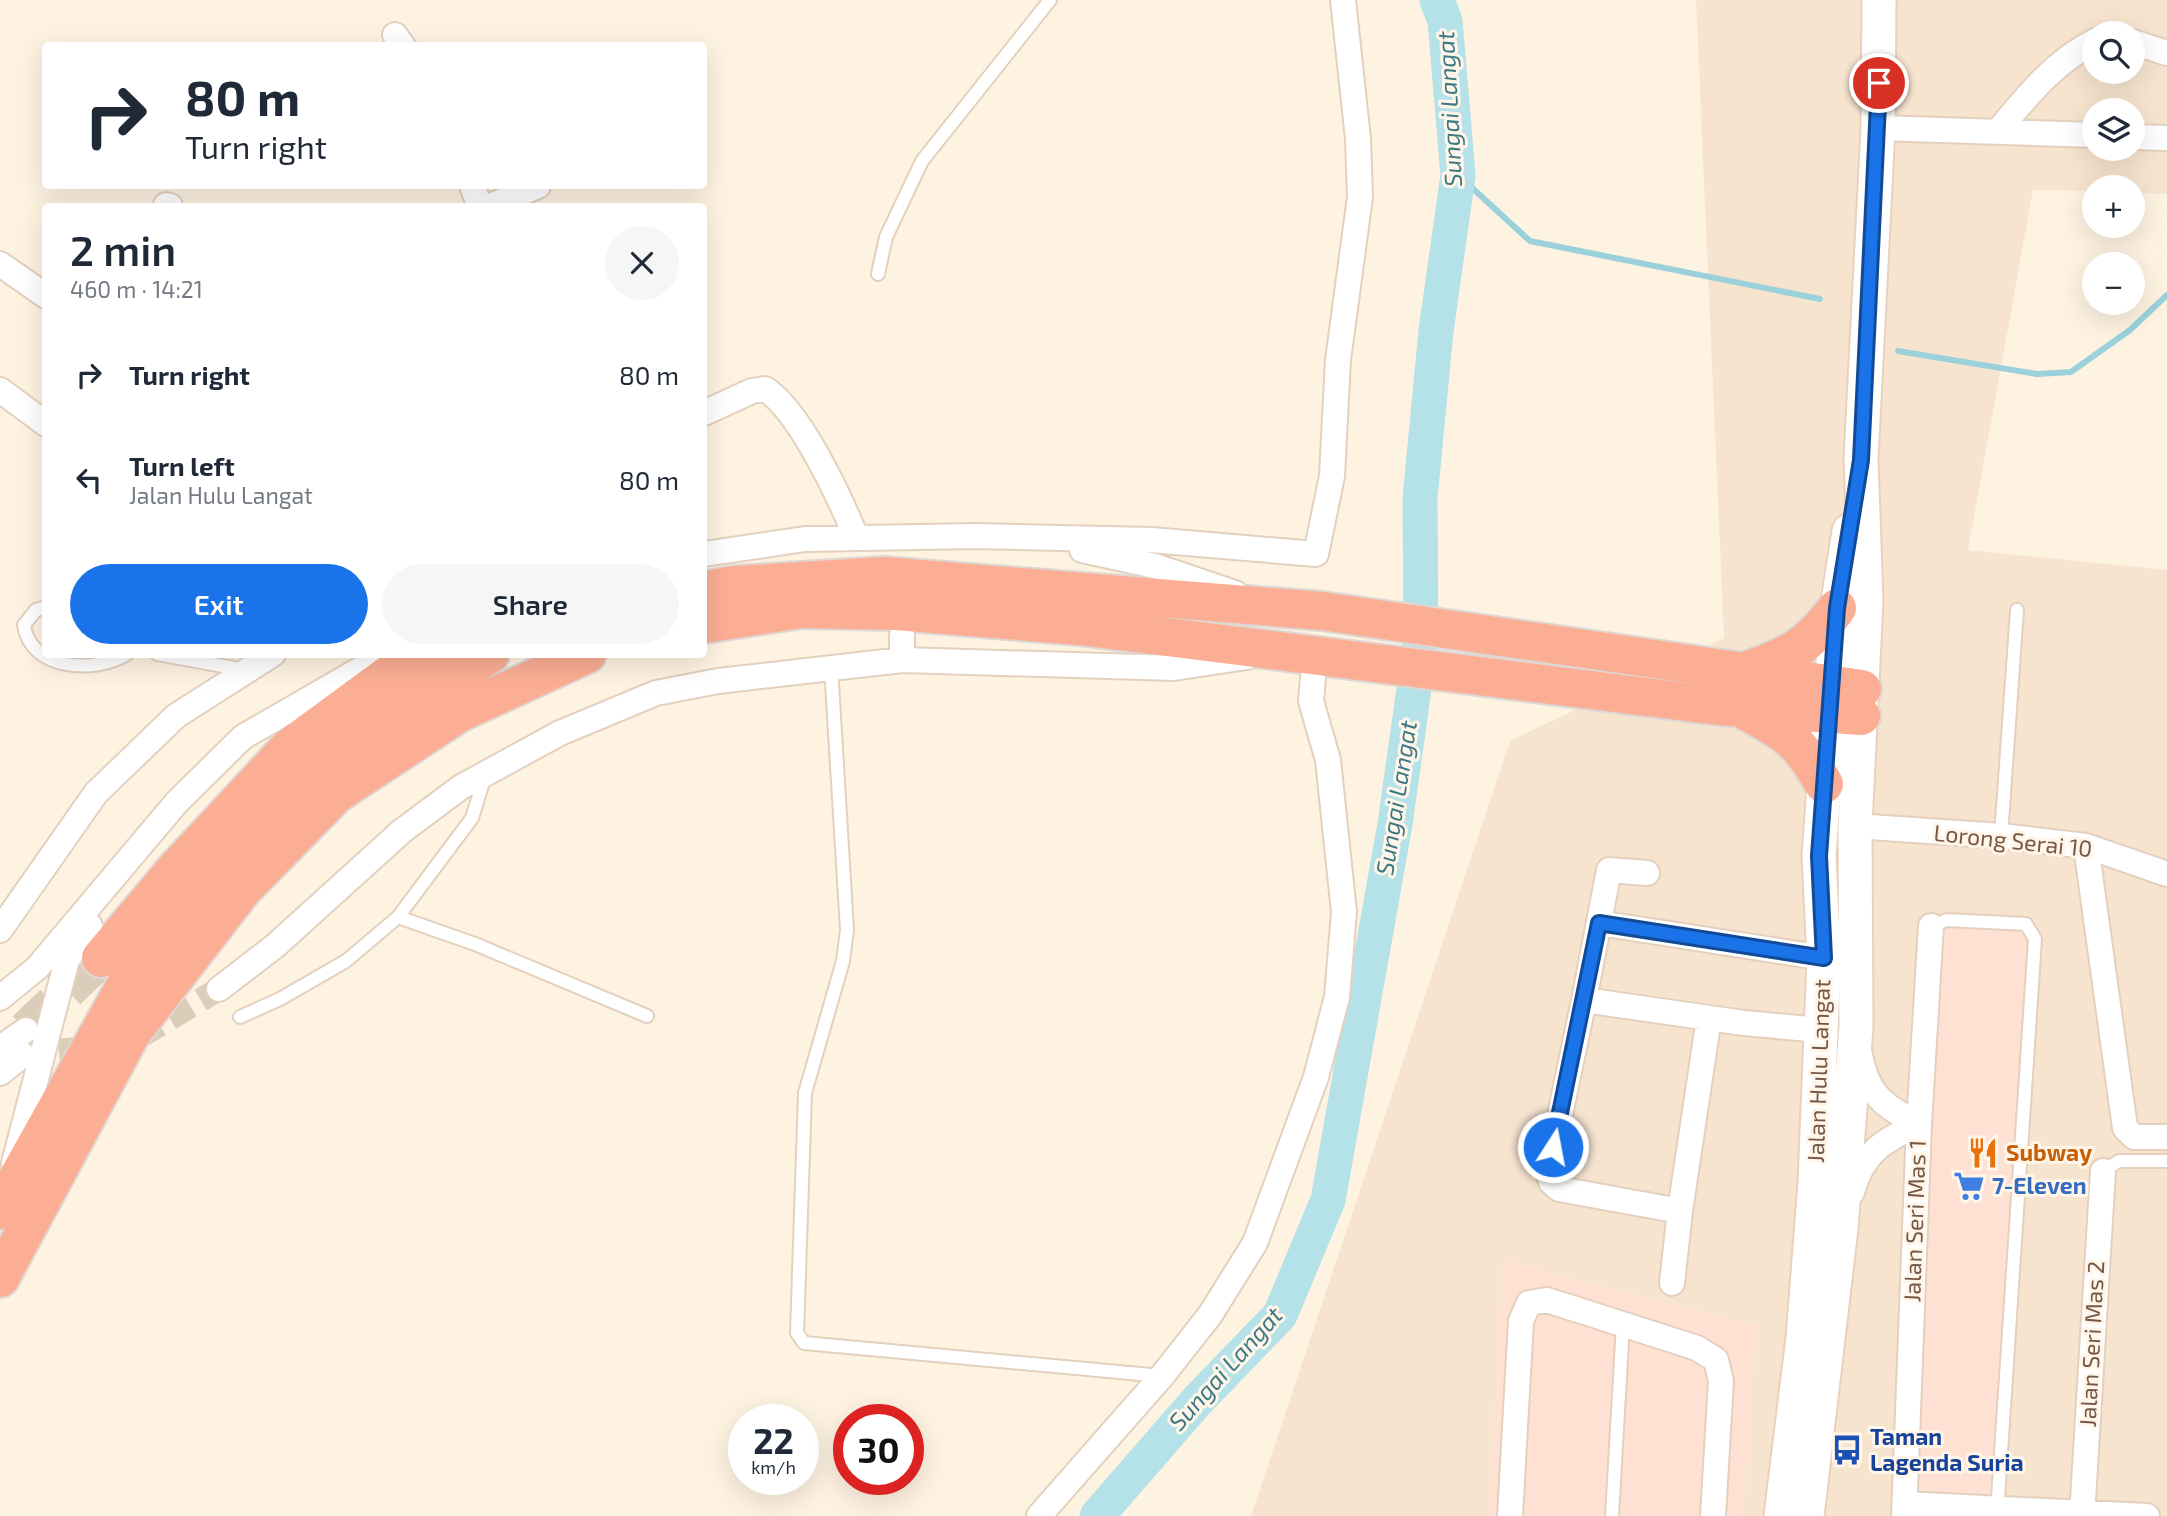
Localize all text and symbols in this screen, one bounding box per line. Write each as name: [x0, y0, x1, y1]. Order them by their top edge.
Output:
map controls: [2082, 21, 2145, 315]
button: search: [2082, 21, 2145, 84]
water label: Sungai Langat: [1430, 29, 1467, 188]
pin: [1849, 53, 1909, 113]
icon: arrive: [1860, 64, 1898, 102]
text: 80 m: [185, 67, 300, 126]
icon: right: [70, 70, 161, 161]
button: layers: [2082, 98, 2145, 161]
text: Turn right: [185, 127, 327, 165]
button: +: [2082, 175, 2145, 238]
text: 2 min: [70, 224, 176, 274]
button: close: [605, 226, 679, 300]
button: −: [2082, 252, 2145, 315]
text: 460 m · 14:21: [70, 275, 203, 303]
icon: right: [70, 356, 108, 394]
text: Turn right: [129, 359, 250, 390]
text: 80 m: [619, 359, 679, 390]
text: Turn left: [129, 450, 235, 481]
icon: left: [70, 461, 108, 499]
text: 80 m: [619, 464, 679, 495]
text: Jalan Hulu Langat: [129, 481, 313, 509]
button: Exit: [70, 564, 368, 644]
button: Share: [382, 564, 679, 644]
water label: Sungai Langat: [1369, 717, 1422, 877]
street label: Lorong Serai 10: [1933, 818, 2094, 862]
street label: Jalan Hulu Langat: [1801, 978, 1835, 1163]
position arrow: [1516, 1110, 1590, 1184]
restaurant icon: Subway: [1966, 1136, 2000, 1170]
place label: Subway: [2006, 1138, 2092, 1166]
street label: Jalan Seri Mas 1: [1897, 1139, 1931, 1303]
supermarket icon: 7-Eleven: [1952, 1169, 1986, 1203]
place label: 7-Eleven: [1992, 1171, 2087, 1199]
street label: Jalan Seri Mas 2: [2073, 1260, 2109, 1428]
water label: Sungai Langat: [1162, 1300, 1289, 1436]
speed limit sign: 30: [833, 1404, 924, 1495]
text: 22: [753, 1419, 794, 1461]
place label: Taman Lagenda Suria: [1870, 1422, 2024, 1476]
bus stop icon: Taman Lagenda Suria: [1830, 1433, 1864, 1467]
text: km/h: [751, 1456, 796, 1478]

